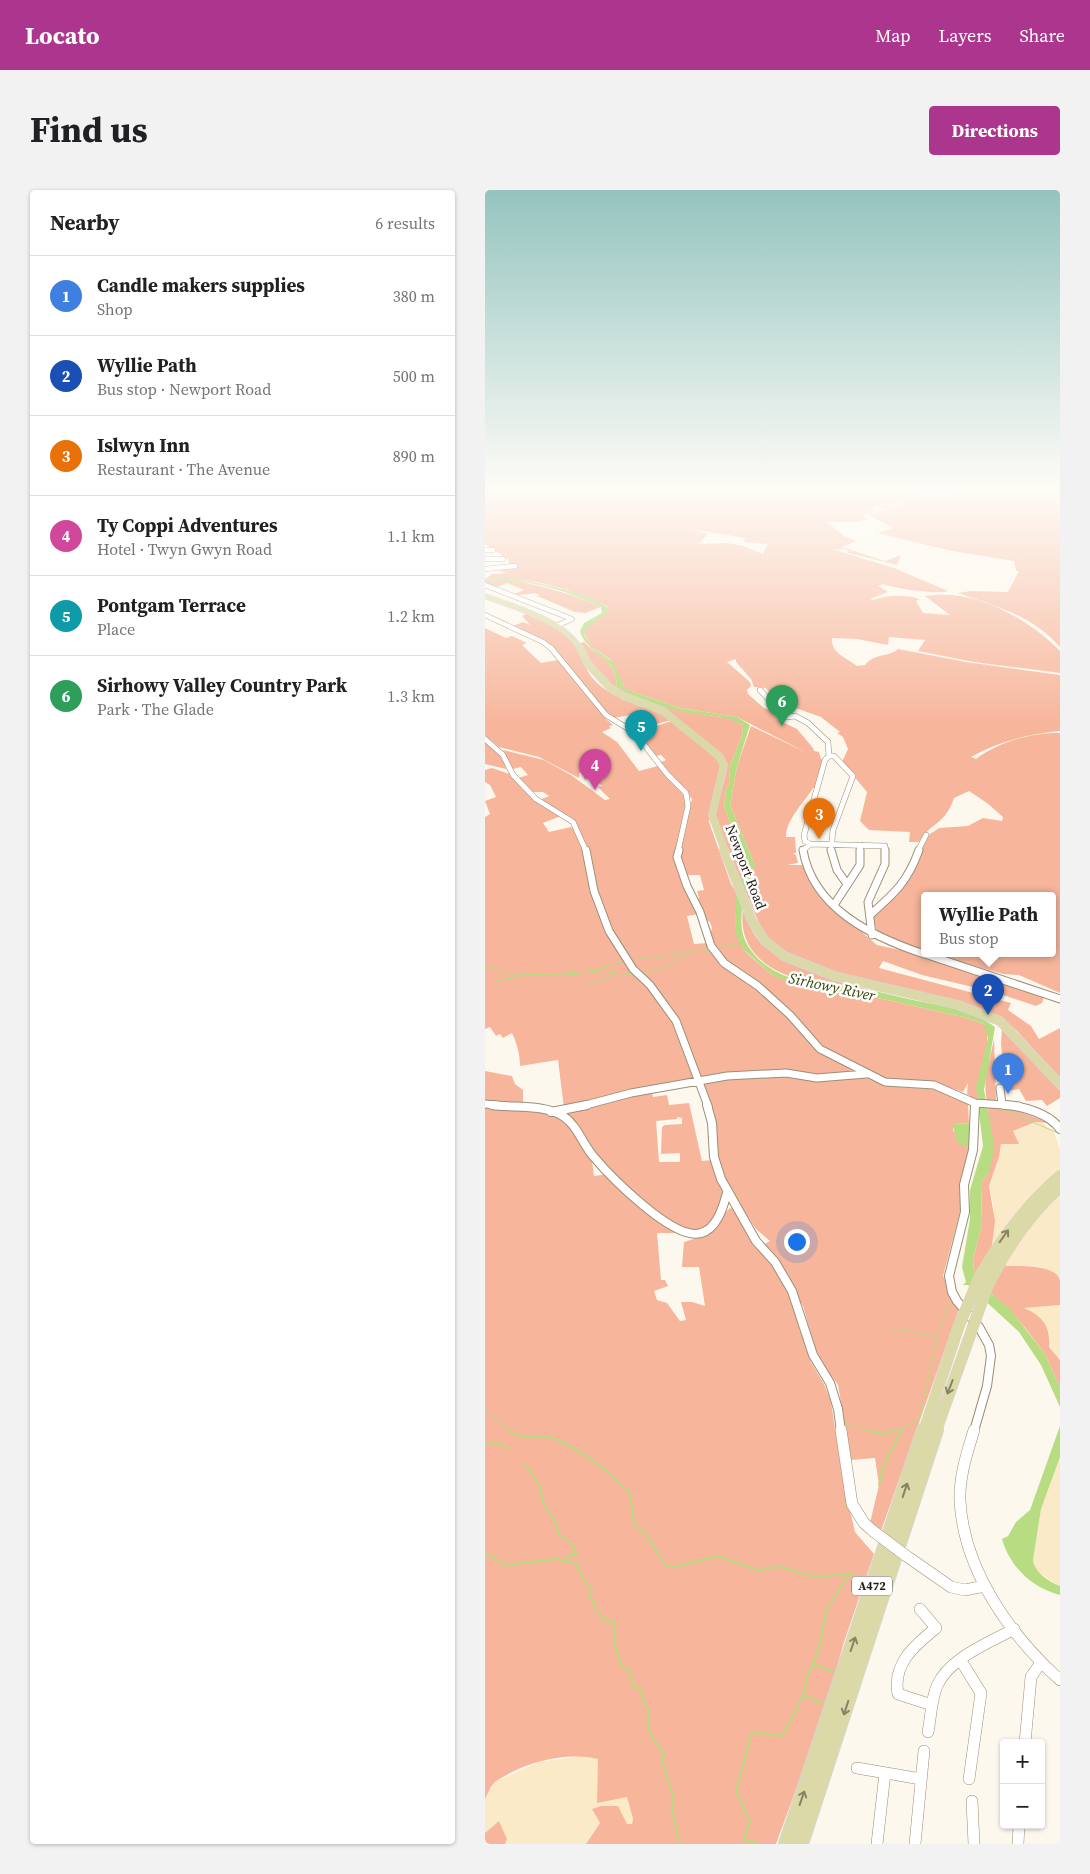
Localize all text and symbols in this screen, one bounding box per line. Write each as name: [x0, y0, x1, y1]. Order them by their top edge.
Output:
text: Locato: [25, 19, 100, 52]
text: Map: [875, 23, 910, 48]
text: Layers: [938, 23, 991, 48]
text: Share: [1019, 23, 1065, 48]
text: Find us: [30, 106, 148, 154]
button: Directions: [929, 106, 1060, 155]
text: Nearby: [50, 208, 120, 237]
text: 6 results: [375, 212, 435, 234]
text: Candle makers supplies: [97, 272, 305, 298]
text: 1: [62, 285, 70, 307]
text: 380 m: [393, 285, 435, 307]
text: Shop: [97, 298, 133, 320]
text: Wyllie Path: [97, 352, 197, 378]
text: 2: [62, 365, 70, 387]
text: 500 m: [393, 365, 435, 387]
text: Bus stop · Newport Road: [97, 378, 271, 400]
text: Islwyn Inn: [97, 432, 190, 458]
text: 3: [62, 445, 70, 467]
text: 890 m: [393, 445, 435, 467]
text: Restaurant · The Avenue: [97, 458, 270, 480]
text: Ty Coppi Adventures: [97, 512, 278, 538]
text: 4: [62, 525, 70, 547]
text: 1.1 km: [387, 525, 435, 547]
text: Hotel · Twyn Gwyn Road: [97, 538, 272, 560]
text: Pontgam Terrace: [97, 592, 246, 618]
text: 5: [62, 605, 70, 627]
text: 1.2 km: [387, 605, 435, 627]
text: Place: [97, 618, 135, 640]
text: Sirhowy Valley Country Park: [97, 672, 347, 698]
text: 6: [62, 685, 70, 707]
text: 1.3 km: [387, 685, 435, 707]
pin: 6: [766, 685, 798, 726]
text: Park · The Glade: [97, 698, 214, 720]
pin: 5: [625, 710, 657, 751]
pin: 4: [579, 749, 611, 790]
pin: 3: [803, 798, 835, 839]
street label: Newport Road: [721, 822, 771, 912]
popup: [921, 892, 1056, 957]
text: Wyllie Path: [939, 901, 1038, 927]
text: Bus stop: [939, 927, 999, 949]
water label: Sirhowy River: [787, 967, 878, 1006]
pin: 2: [972, 974, 1004, 1015]
pin: 1: [992, 1053, 1024, 1094]
your location: [784, 1229, 810, 1255]
one-way arrow: [999, 1230, 1009, 1244]
one-way arrow: [945, 1379, 954, 1394]
one-way arrow: [900, 1482, 910, 1498]
road number: A472: [852, 1576, 892, 1595]
one-way arrow: [849, 1636, 858, 1652]
one-way arrow: [840, 1699, 850, 1715]
map controls: [1000, 1739, 1045, 1829]
button: +: [1000, 1739, 1045, 1784]
button: −: [1000, 1784, 1045, 1829]
one-way arrow: [798, 1791, 807, 1806]

